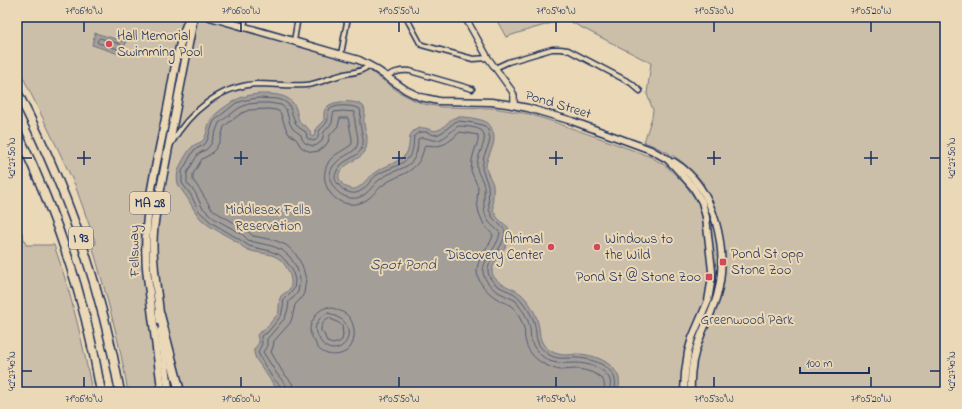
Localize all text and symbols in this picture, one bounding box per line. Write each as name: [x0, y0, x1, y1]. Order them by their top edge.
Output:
text: 71°06'10"W: [65, 4, 103, 19]
text: 71°06'00"W: [222, 4, 260, 19]
text: 71°05'50"W: [378, 4, 420, 19]
text: 71°05'40"W: [536, 4, 576, 19]
text: 71°05'30"W: [694, 4, 734, 19]
text: 71°05'20"W: [851, 4, 891, 19]
place label: Hall Memorial Swimming Pool: [117, 26, 202, 64]
marker: Hall Memorial Swimming Pool: [104, 39, 114, 49]
street label: Pond Street: [522, 85, 594, 125]
text: 42°27'50"N: [5, 137, 20, 179]
text: 42°27'50"N: [945, 137, 960, 179]
road number: MA 28: [130, 192, 170, 214]
park label: Middlesex Fells Reservation: [225, 200, 311, 237]
street label: Fellsway: [124, 225, 147, 278]
road number: I 93: [69, 227, 93, 249]
place label: Animal Discovery Center: [445, 229, 544, 267]
place label: Windows to the Wild: [605, 229, 673, 266]
marker: Animal Discovery Center: [546, 242, 556, 252]
marker: Windows to the Wild: [592, 242, 602, 252]
place label: Pond St opp Stone Zoo: [731, 244, 804, 281]
water label: Spot Pond: [370, 254, 436, 276]
marker: Pond St opp Stone Zoo: [718, 257, 728, 267]
place label: Pond St @ Stone Zoo: [576, 267, 701, 288]
marker: Pond St @ Stone Zoo: [704, 272, 714, 282]
park label: Greenwood Park: [701, 310, 794, 331]
scale bar: [800, 349, 869, 375]
text: 42°27'40"N: [5, 351, 20, 391]
text: 42°27'40"N: [945, 351, 960, 391]
text: 100 m: [806, 355, 833, 373]
text: 71°06'10"W: [65, 392, 103, 407]
text: 71°06'00"W: [222, 392, 260, 407]
text: 71°05'50"W: [378, 392, 420, 407]
text: 71°05'40"W: [536, 392, 576, 407]
text: 71°05'30"W: [694, 392, 734, 407]
text: 71°05'20"W: [851, 392, 891, 407]

